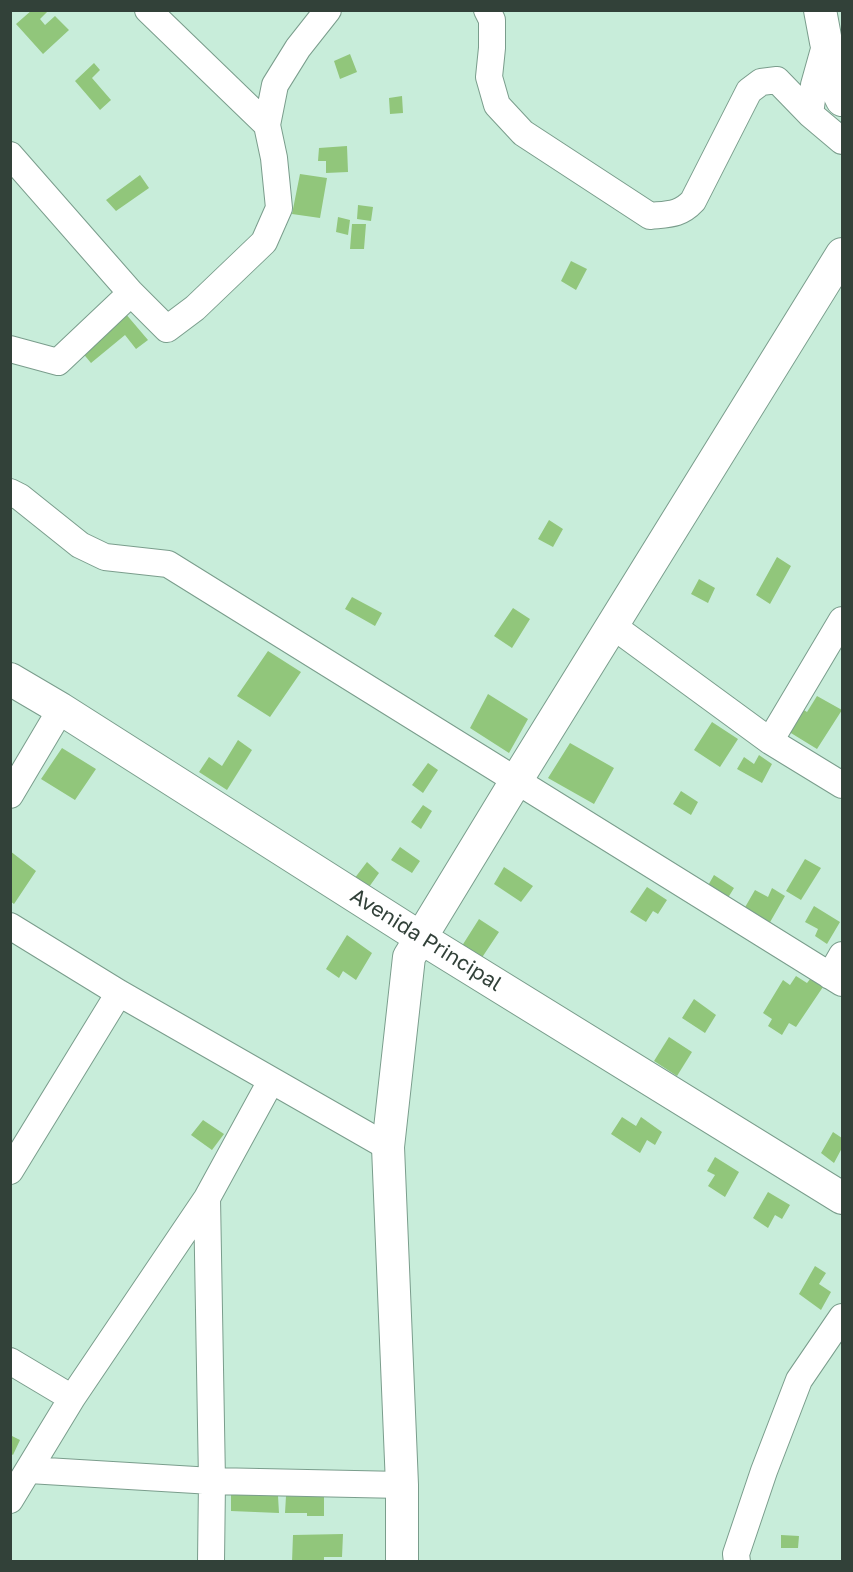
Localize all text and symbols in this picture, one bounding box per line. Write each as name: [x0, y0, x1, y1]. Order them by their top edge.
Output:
street label: Avenida Principal: [346, 883, 506, 997]

